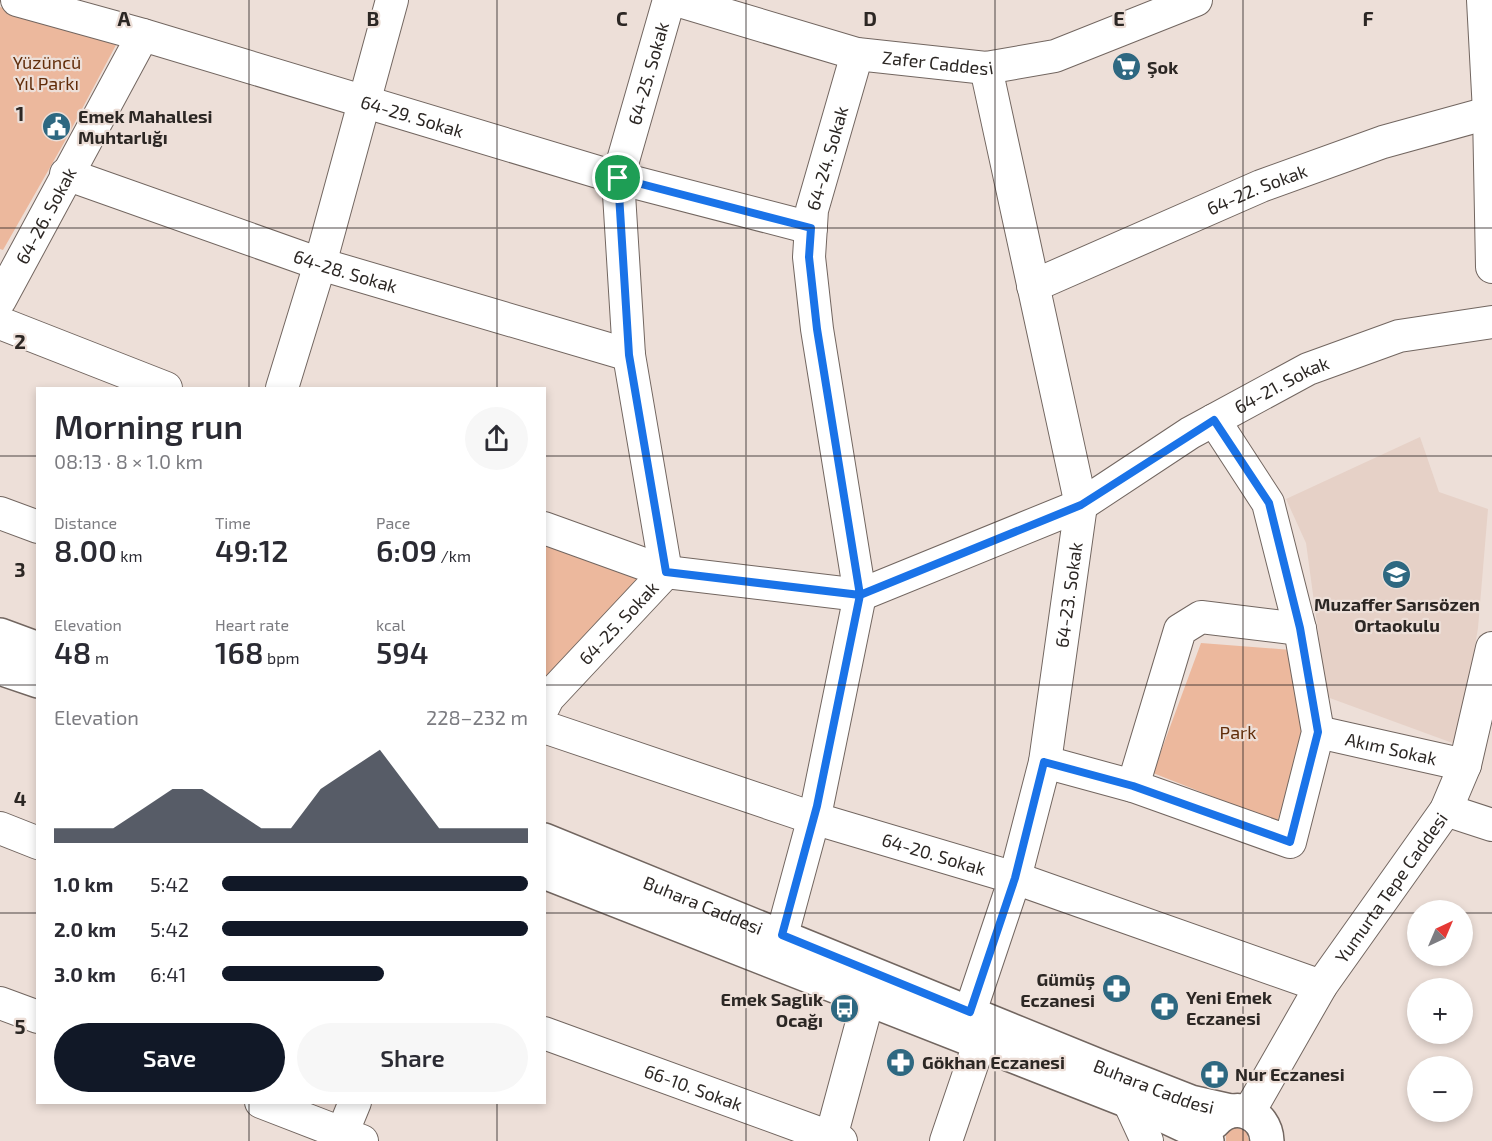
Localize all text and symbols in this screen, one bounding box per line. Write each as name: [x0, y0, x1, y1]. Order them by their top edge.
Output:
text: A: [117, 6, 131, 30]
text: B: [367, 6, 379, 30]
text: C: [616, 6, 628, 30]
text: D: [863, 6, 877, 30]
text: E: [1113, 6, 1125, 30]
text: F: [1362, 6, 1374, 30]
street label: 64-25. Sokak: [623, 19, 673, 127]
street label: Zafer Caddesi: [881, 46, 995, 79]
park label: Yüzüncü Yıl Parkı: [13, 51, 81, 94]
supermarket icon: Şok: [1110, 51, 1142, 83]
place label: Şok: [1147, 56, 1178, 79]
street label: 64-29. Sokak: [358, 90, 467, 142]
text: 1: [16, 101, 24, 125]
street label: 64-24. Sokak: [802, 103, 852, 213]
place label: Emek Mahallesi Muhtarlığı: [78, 105, 213, 148]
public building icon: Emek Mahallesi Muhtarlığı: [41, 110, 73, 142]
pin: [592, 152, 643, 203]
street label: 64-22. Sokak: [1203, 159, 1310, 219]
icon: arrive: [601, 161, 634, 194]
street label: 64-26. Sokak: [11, 163, 81, 268]
street label: 64-28. Sokak: [291, 245, 400, 297]
text: 2: [14, 329, 26, 353]
street label: 64-21. Sokak: [1230, 351, 1332, 418]
text: Morning run: [54, 406, 243, 446]
button: share: [465, 407, 528, 470]
text: 08:13 · 8 × 1.0 km: [54, 449, 203, 473]
text: Distance: [54, 513, 117, 532]
text: Time: [215, 513, 251, 532]
text: Pace: [376, 513, 410, 532]
text: 8.00: [54, 532, 117, 568]
text: 49:12: [215, 532, 288, 568]
text: 6:09: [376, 532, 437, 568]
street label: 64-23. Sokak: [1050, 541, 1087, 649]
text: km: [117, 546, 143, 565]
text: /km: [437, 546, 471, 565]
text: 3: [14, 557, 26, 581]
school or university icon: Muzaffer Sarısözen Ortaokulu: [1381, 559, 1413, 591]
street label: 64-25. Sokak: [574, 577, 663, 669]
place label: Muzaffer Sarısözen Ortaokulu: [1314, 593, 1480, 636]
text: Elevation: [54, 615, 122, 634]
text: Heart rate: [215, 615, 289, 634]
text: kcal: [376, 615, 405, 634]
text: 48: [54, 634, 91, 670]
text: 168: [215, 634, 263, 670]
text: 594: [376, 634, 429, 670]
text: m: [91, 648, 109, 667]
text: bpm: [263, 648, 299, 667]
text: Elevation: [54, 705, 139, 729]
text: 228–232 m: [426, 705, 528, 729]
park label: Park: [1220, 721, 1256, 743]
street label: Akım Sokak: [1343, 727, 1439, 769]
text: 4: [14, 786, 27, 810]
street label: Yumurta Tepe Caddesi: [1330, 808, 1452, 967]
street label: 64-20. Sokak: [879, 828, 988, 880]
street label: Buhara Caddesi: [640, 871, 766, 939]
text: 1.0 km: [54, 872, 113, 896]
text: 5:42: [150, 872, 189, 896]
north arrow: [1407, 900, 1473, 966]
map controls: [1407, 900, 1473, 1122]
text: 2.0 km: [54, 917, 116, 941]
text: 5:42: [150, 917, 189, 941]
text: 3.0 km: [54, 962, 116, 986]
text: 6:41: [150, 962, 186, 986]
place label: Gümüş Eczanesi: [1020, 968, 1095, 1011]
pharmacy icon: Gümüş Eczanesi: [1100, 973, 1132, 1005]
button: +: [1407, 978, 1473, 1044]
place label: Yeni Emek Eczanesi: [1186, 986, 1272, 1029]
place label: Emek Saglık Ocağı: [721, 988, 823, 1031]
pharmacy icon: Yeni Emek Eczanesi: [1149, 991, 1181, 1023]
bus stop icon: Emek Saglık Ocağı: [828, 993, 860, 1025]
text: 5: [14, 1014, 26, 1038]
button: Save: [54, 1023, 285, 1092]
button: Share: [297, 1023, 528, 1092]
pharmacy icon: Gökhan Eczanesi: [885, 1046, 917, 1078]
place label: Gökhan Eczanesi: [922, 1051, 1065, 1073]
street label: Buhara Caddesi: [1091, 1054, 1216, 1118]
button: −: [1407, 1056, 1473, 1122]
pharmacy icon: Nur Eczanesi: [1198, 1058, 1230, 1090]
street label: 66-10. Sokak: [641, 1059, 746, 1115]
place label: Nur Eczanesi: [1235, 1063, 1345, 1085]

